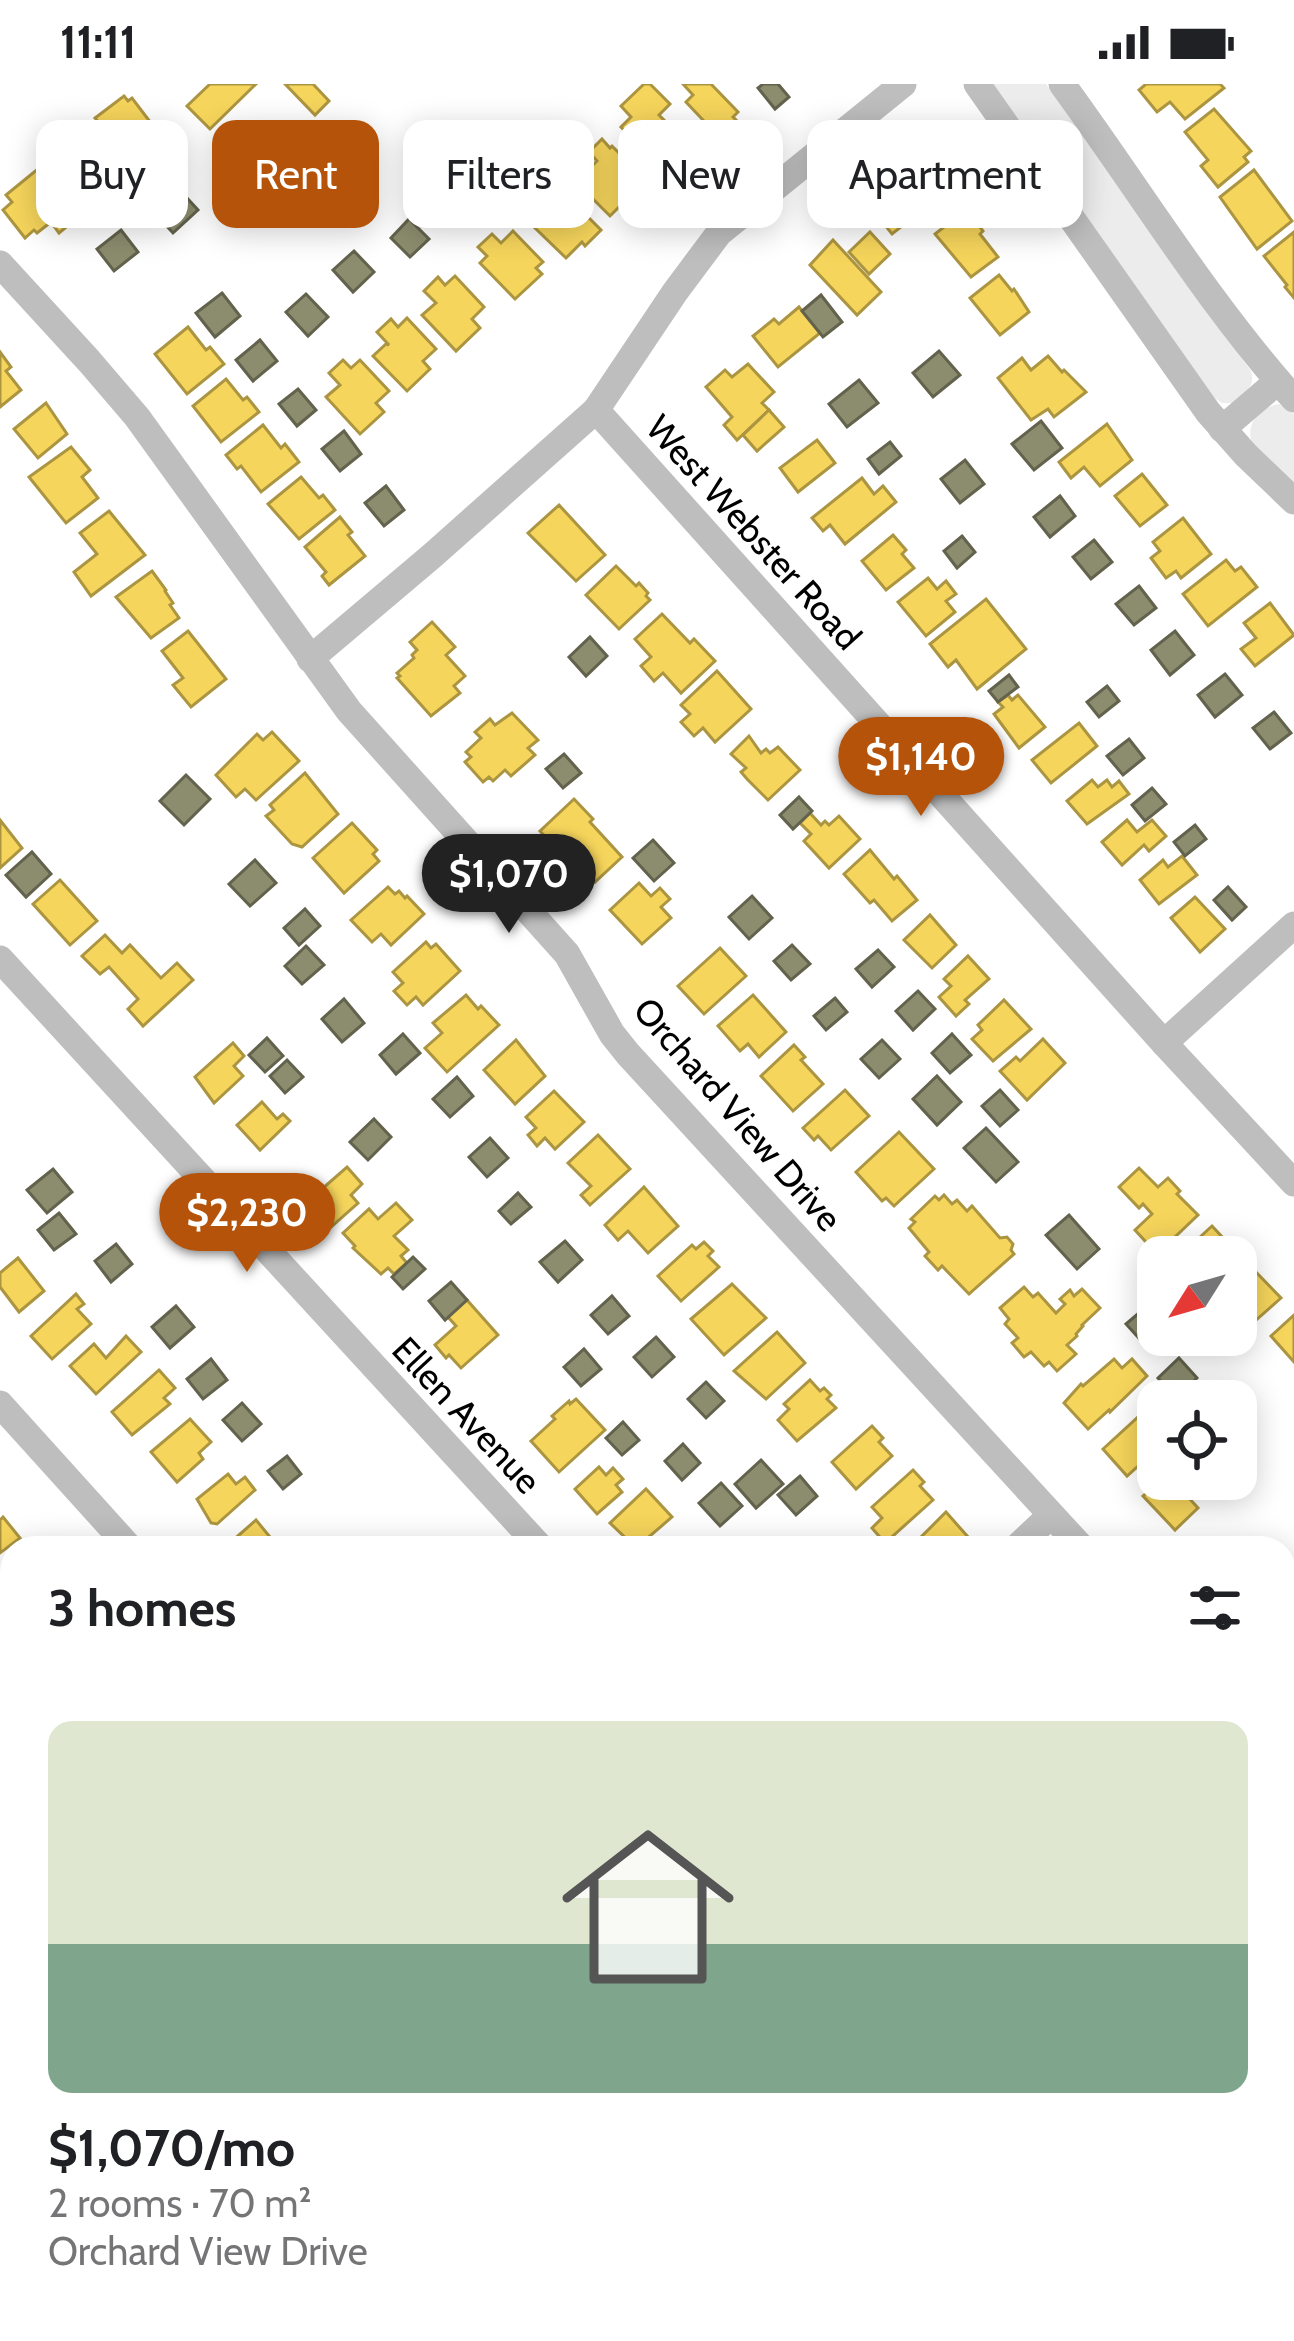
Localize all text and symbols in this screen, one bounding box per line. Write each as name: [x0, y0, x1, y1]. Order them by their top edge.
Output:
text: 11:11: [60, 15, 136, 69]
chip: Buy: [36, 120, 188, 228]
chip: Rent: [212, 120, 379, 228]
chip: Filters: [403, 120, 594, 228]
chip: New: [618, 120, 783, 228]
chip: Apartment: [807, 120, 1083, 228]
street label: West Webster Road: [637, 406, 871, 658]
pin: $1,140: [823, 717, 1019, 819]
text: $1,140: [865, 732, 977, 780]
pin: $1,070: [411, 834, 607, 936]
text: $1,070: [449, 849, 569, 897]
street label: Orchard View Drive: [625, 988, 851, 1240]
pin: $2,230: [149, 1173, 345, 1275]
text: $2,230: [186, 1188, 308, 1236]
north arrow: [1137, 1236, 1257, 1356]
map controls: [1137, 1236, 1257, 1500]
street label: Ellen Avenue: [384, 1328, 550, 1502]
button: locate: [1137, 1380, 1257, 1500]
icon: filters: [1182, 1575, 1248, 1641]
text: 3 homes: [48, 1577, 236, 1639]
icon: home: [540, 1799, 756, 2015]
text: $1,070/mo: [48, 2117, 295, 2179]
text: 2 rooms · 70 m²: [48, 2179, 312, 2227]
text: Orchard View Drive: [48, 2227, 368, 2275]

